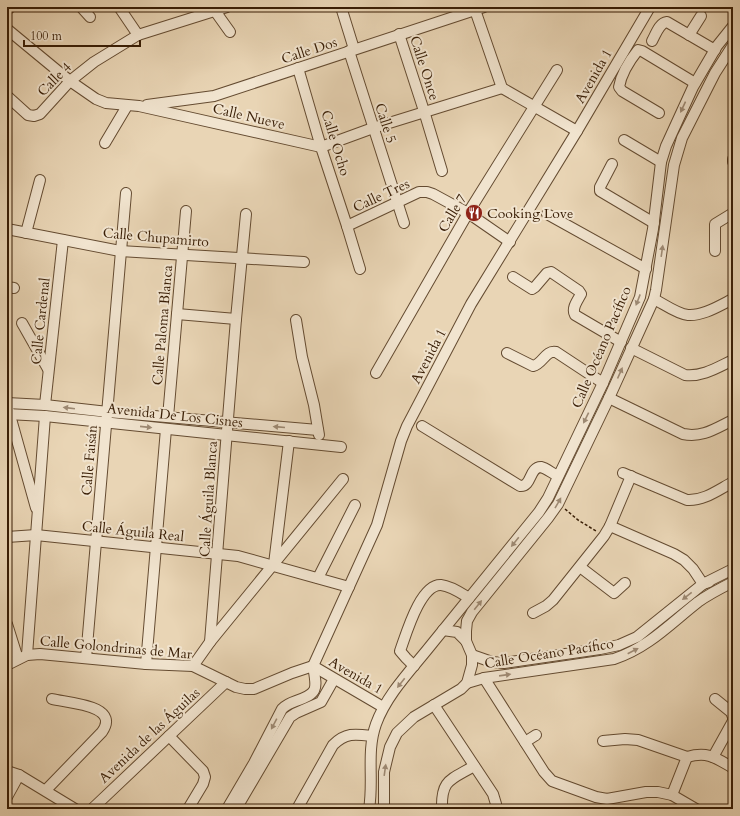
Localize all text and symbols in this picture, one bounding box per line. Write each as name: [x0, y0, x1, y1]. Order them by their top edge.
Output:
scale bar: [24, 22, 140, 48]
text: 100 m: [30, 28, 63, 44]
street label: Calle Dos: [279, 32, 340, 68]
street label: Calle Once: [405, 33, 444, 103]
street label: Avenida 1: [570, 46, 617, 107]
street label: Calle 4: [33, 58, 76, 101]
street label: Calle Nueve: [211, 99, 287, 134]
street label: Calle 5: [370, 101, 401, 146]
one-way arrow: [680, 101, 686, 113]
street label: Calle Ocho: [317, 108, 355, 179]
street label: Calle Tres: [350, 174, 413, 217]
street label: Calle 7: [434, 191, 471, 236]
restaurant icon: Cooking Love: [464, 203, 484, 223]
place label: Cooking Love: [487, 204, 573, 223]
street label: Calle Chupamirto: [102, 223, 210, 252]
one-way arrow: [659, 245, 665, 257]
street label: Calle Paloma Blanca: [148, 264, 177, 386]
street label: Calle Cardenal: [26, 276, 55, 365]
street label: Calle Océano Pacífico: [567, 283, 636, 411]
one-way arrow: [635, 295, 641, 307]
street label: Avenida 1: [406, 325, 451, 387]
one-way arrow: [617, 368, 623, 379]
street label: Avenida De Los Cisnes: [106, 399, 244, 432]
one-way arrow: [63, 404, 75, 411]
one-way arrow: [583, 412, 589, 423]
one-way arrow: [139, 423, 152, 430]
one-way arrow: [273, 423, 285, 430]
street label: Calle Faisán: [77, 424, 102, 496]
street label: Calle Águila Blanca: [195, 440, 222, 558]
one-way arrow: [554, 497, 561, 509]
street label: Calle Águila Real: [81, 517, 185, 546]
one-way arrow: [510, 537, 519, 547]
one-way arrow: [682, 591, 693, 600]
one-way arrow: [473, 600, 482, 611]
street label: Calle Golondrinas de Mar: [39, 631, 194, 664]
street label: Calle Océano Pacífico: [483, 634, 616, 673]
one-way arrow: [627, 648, 638, 655]
street label: Avenida 1: [325, 652, 386, 699]
one-way arrow: [499, 672, 511, 678]
one-way arrow: [397, 677, 406, 688]
street label: Avenida de las Águilas: [95, 683, 204, 787]
one-way arrow: [271, 718, 278, 730]
one-way arrow: [381, 764, 388, 776]

